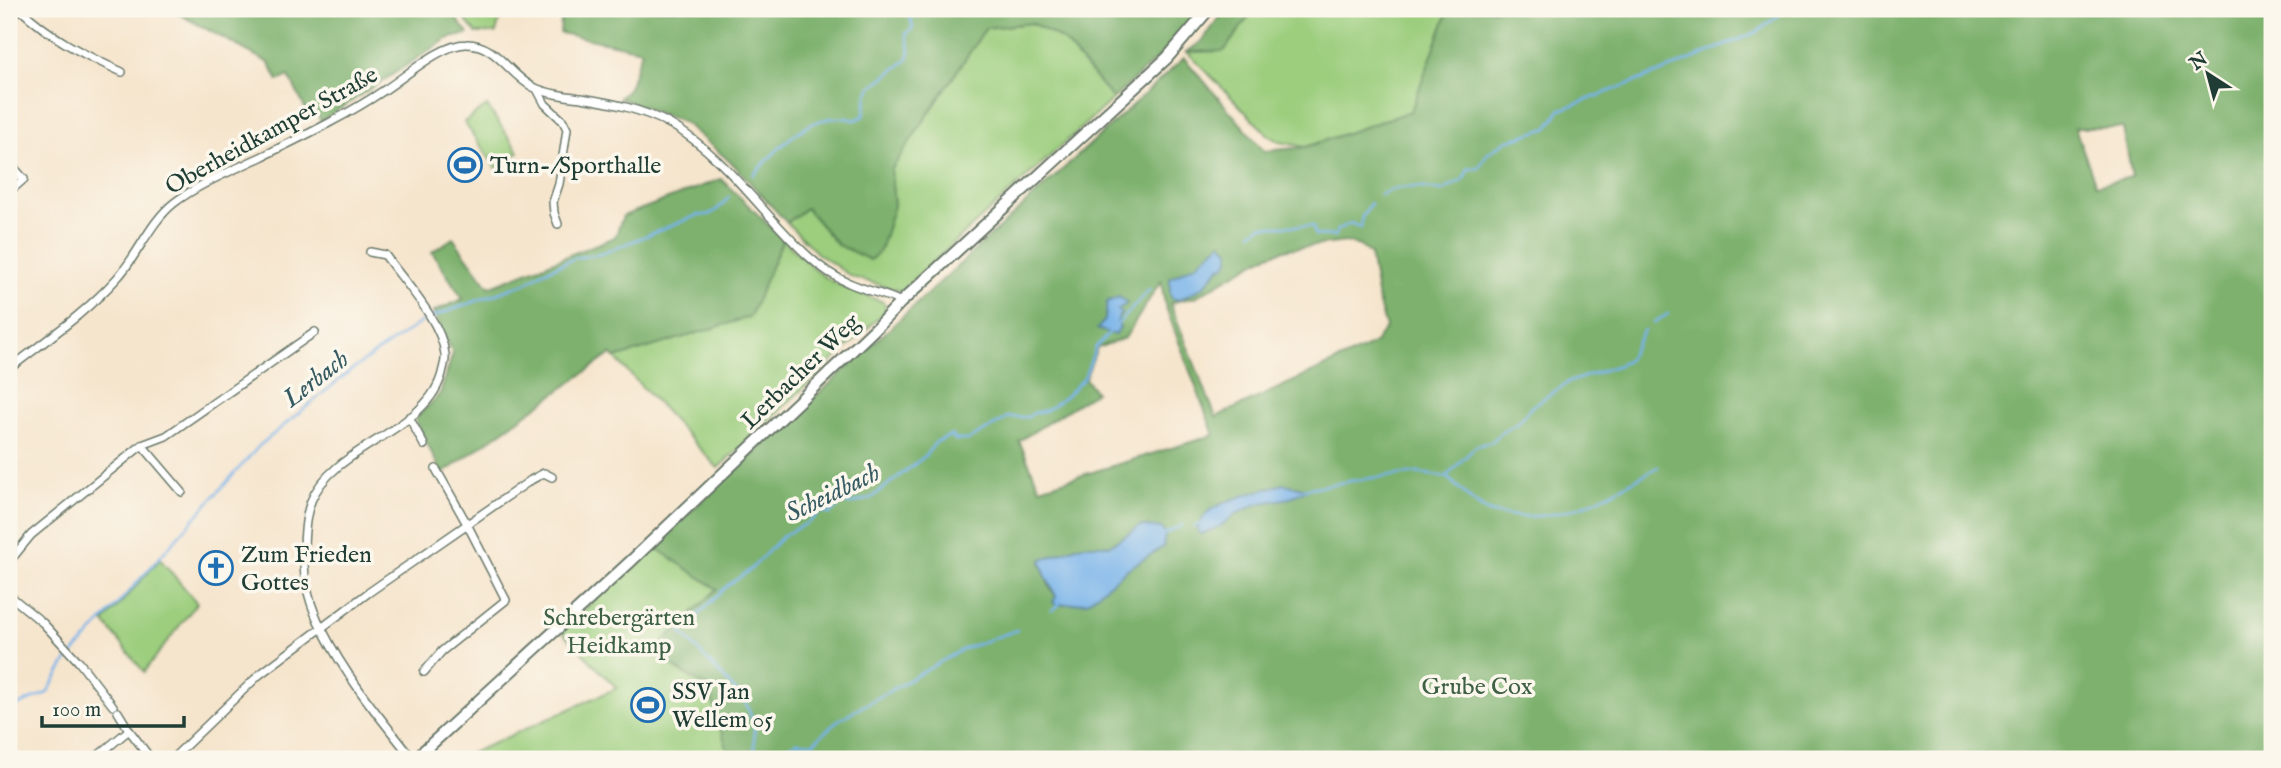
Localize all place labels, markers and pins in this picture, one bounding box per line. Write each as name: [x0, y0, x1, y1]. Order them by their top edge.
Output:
sports icon: Turn-/Sporthalle: [446, 146, 484, 184]
place label: Turn-/Sporthalle: [490, 151, 661, 182]
place label: Zum Frieden Gottes: [241, 540, 372, 599]
church icon: Zum Frieden Gottes: [197, 549, 235, 587]
place label: SSV Jan Wellem 05: [672, 677, 773, 736]
sports icon: SSV Jan Wellem 05: [629, 686, 667, 724]

